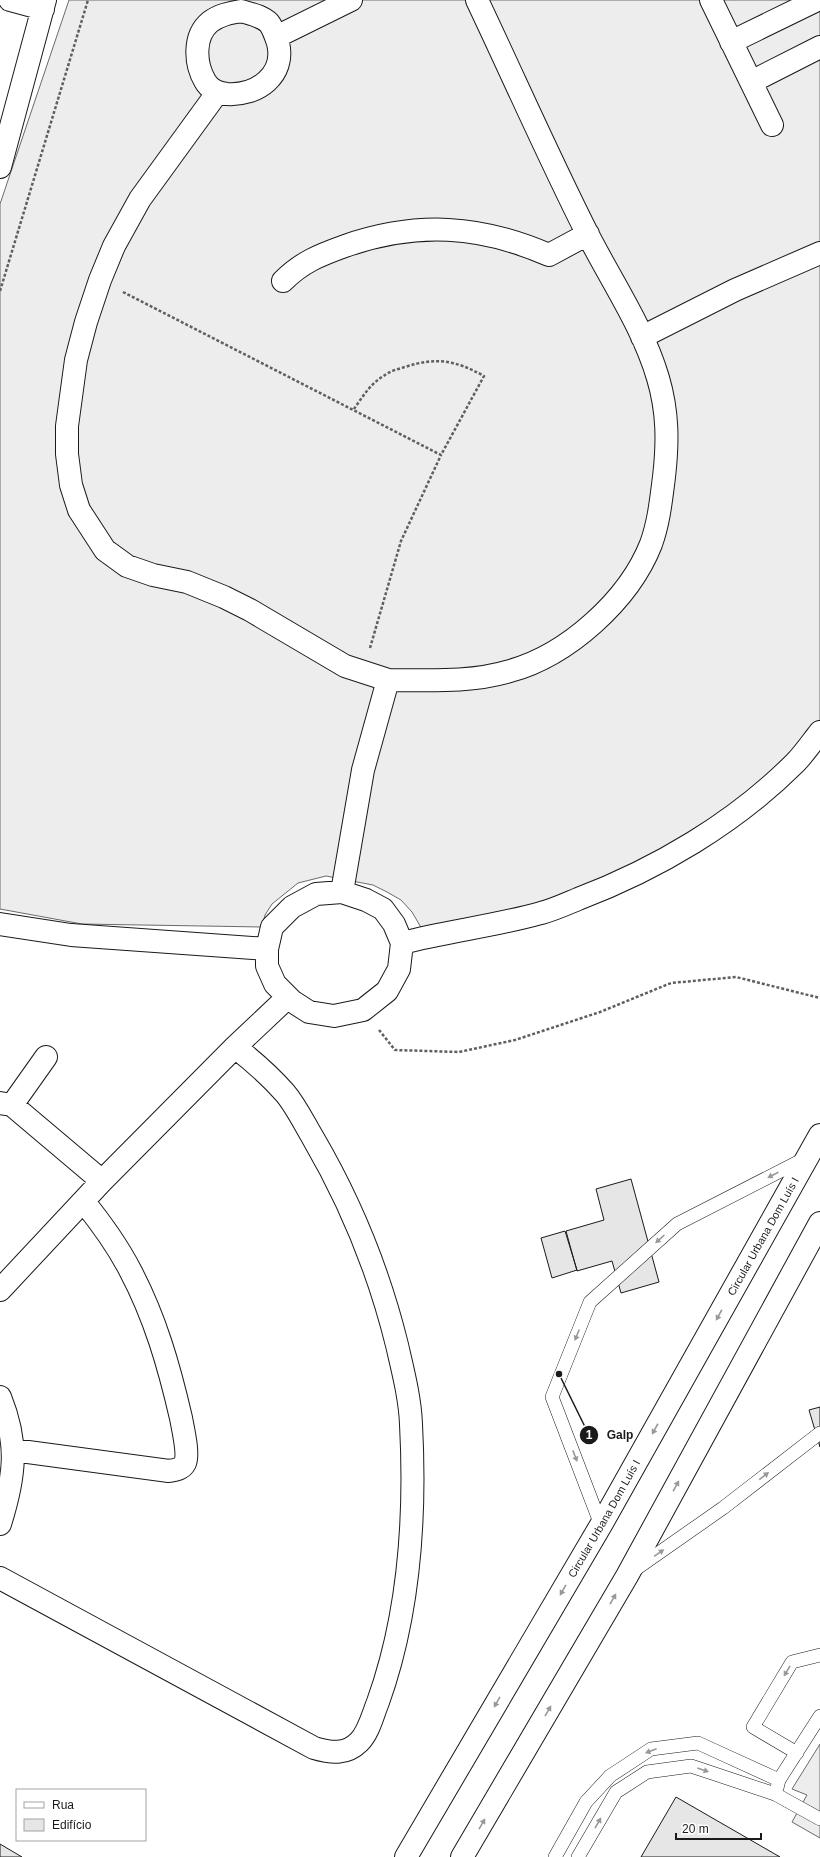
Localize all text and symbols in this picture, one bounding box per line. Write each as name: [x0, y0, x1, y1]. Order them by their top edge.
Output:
one-way arrow: [767, 1172, 779, 1178]
street label: Circular Urbana Dom Luís I: [725, 1175, 801, 1298]
one-way arrow: [655, 1234, 665, 1243]
one-way arrow: [715, 1309, 722, 1321]
one-way arrow: [573, 1329, 579, 1341]
callout: Galp: [579, 1423, 642, 1447]
one-way arrow: [652, 1423, 659, 1434]
text: 1: [586, 1428, 593, 1442]
text: Galp: [607, 1428, 633, 1442]
one-way arrow: [572, 1450, 578, 1462]
street label: Circular Urbana Dom Luís I: [566, 1458, 642, 1580]
one-way arrow: [758, 1472, 769, 1481]
one-way arrow: [673, 1480, 680, 1492]
one-way arrow: [654, 1549, 664, 1557]
one-way arrow: [559, 1584, 566, 1596]
one-way arrow: [610, 1593, 617, 1605]
one-way arrow: [783, 1665, 790, 1677]
one-way arrow: [493, 1696, 500, 1708]
one-way arrow: [544, 1706, 551, 1717]
one-way arrow: [645, 1747, 657, 1754]
one-way arrow: [697, 1767, 709, 1773]
legend: [16, 1789, 146, 1841]
text: Rua: [52, 1798, 74, 1812]
scale bar: [676, 1815, 761, 1841]
one-way arrow: [594, 1817, 601, 1829]
text: Edifício: [52, 1818, 92, 1832]
one-way arrow: [478, 1818, 485, 1830]
text: 20 m: [682, 1822, 709, 1836]

